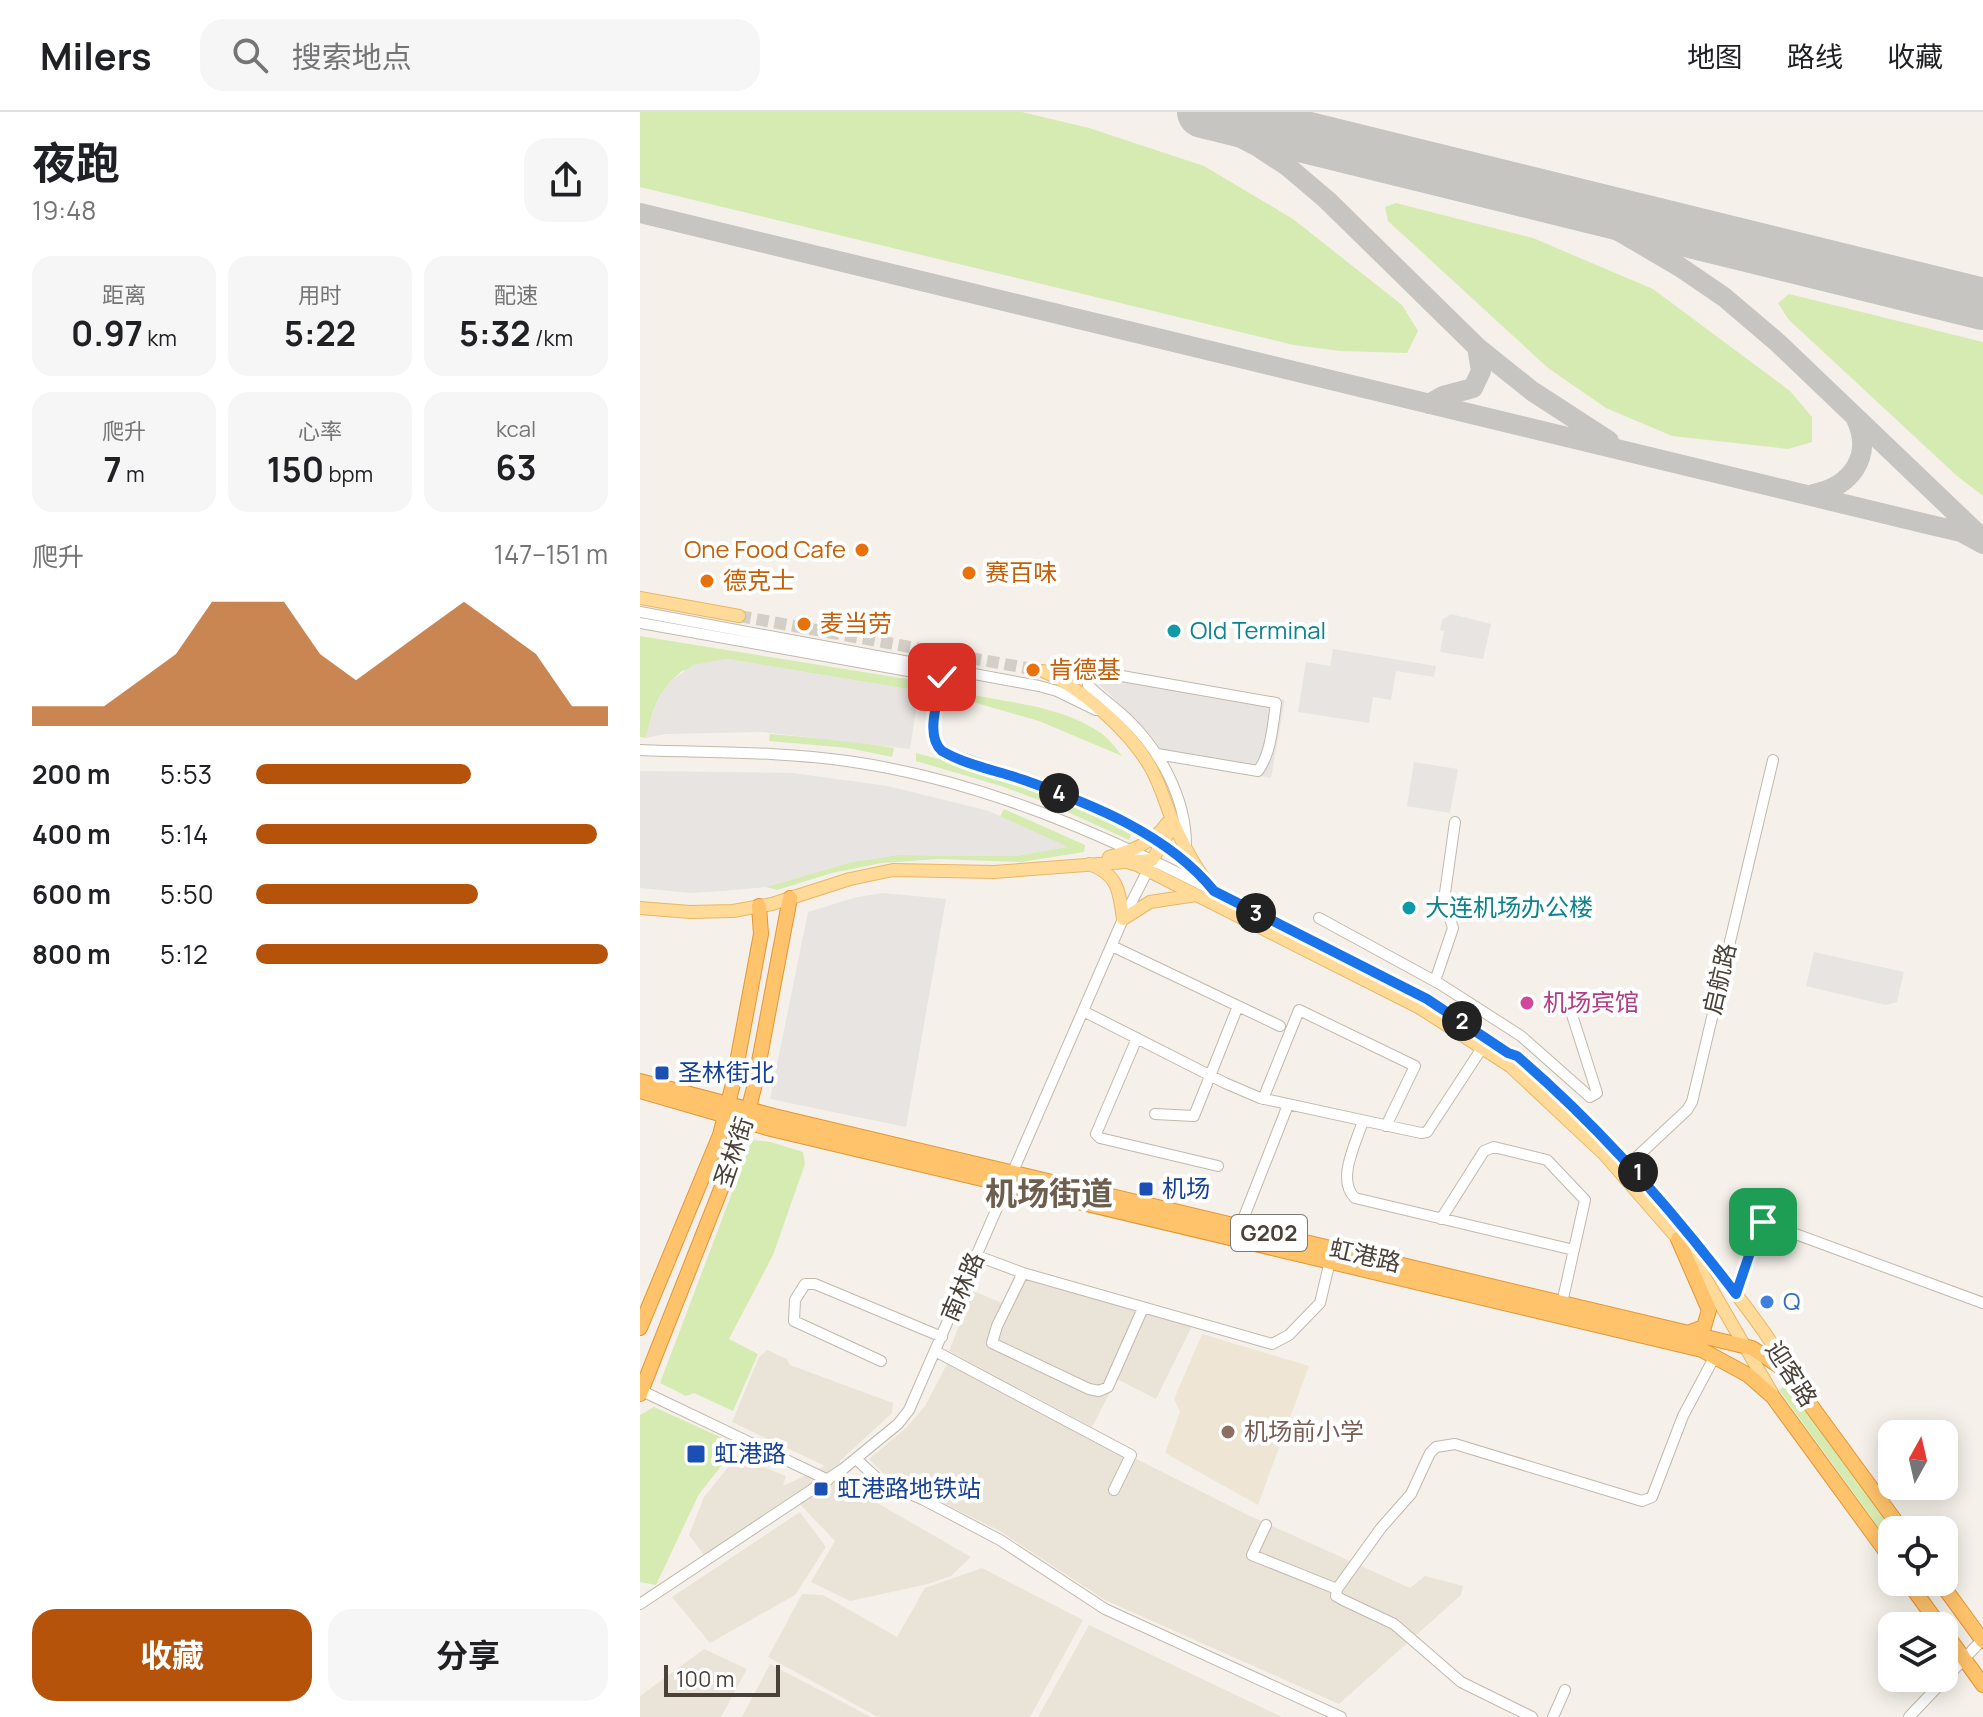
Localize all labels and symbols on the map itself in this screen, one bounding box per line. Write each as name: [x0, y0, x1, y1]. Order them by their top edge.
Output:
place label: One Food Cafe: [684, 532, 846, 565]
marker: One Food Cafe: [853, 541, 871, 559]
place label: 赛百味: [985, 555, 1057, 588]
place label: 德克士: [723, 563, 795, 596]
marker: 赛百味: [960, 564, 978, 582]
marker: 德克士: [698, 572, 716, 590]
place label: 麦当劳: [820, 606, 892, 639]
place label: Old Terminal: [1190, 613, 1326, 646]
marker: 麦当劳: [795, 615, 813, 633]
marker: Old Terminal: [1165, 622, 1183, 640]
pin: [908, 643, 976, 711]
place label: 肯德基: [1049, 652, 1121, 685]
marker: 肯德基: [1024, 661, 1042, 679]
pin: 4: [1039, 773, 1079, 813]
place label: 大连机场办公楼: [1425, 890, 1593, 923]
pin: 3: [1236, 893, 1276, 933]
marker: 大连机场办公楼: [1400, 899, 1418, 917]
street label: 启航路: [1694, 940, 1743, 1017]
place label: 机场宾馆: [1543, 985, 1639, 1018]
marker: 机场宾馆: [1518, 994, 1536, 1012]
pin: 2: [1442, 1001, 1482, 1041]
place label: 圣林街北: [678, 1055, 774, 1088]
marker: 圣林街北: [653, 1064, 671, 1082]
street label: 圣林街: [705, 1112, 760, 1191]
pin: 1: [1618, 1152, 1658, 1192]
district label: 机场街道: [985, 1171, 1113, 1215]
place label: 机场: [1162, 1171, 1210, 1204]
marker: 机场: [1137, 1180, 1155, 1198]
pin: [1729, 1188, 1797, 1256]
road number: G202: [1231, 1215, 1307, 1251]
street label: 虹港路: [1327, 1230, 1404, 1279]
street label: 南林路: [932, 1247, 991, 1326]
place label: Q: [1783, 1284, 1800, 1317]
marker: Q: [1758, 1293, 1776, 1311]
street label: 迎客路: [1759, 1334, 1826, 1412]
place label: 机场前小学: [1244, 1414, 1364, 1447]
north arrow: [1878, 1420, 1958, 1500]
marker: 机场前小学: [1219, 1423, 1237, 1441]
place label: 虹港路: [714, 1436, 786, 1469]
marker: 虹港路: [685, 1443, 707, 1465]
place label: 虹港路地铁站: [837, 1471, 981, 1504]
marker: 虹港路地铁站: [812, 1480, 830, 1498]
scale bar: [664, 1661, 780, 1697]

